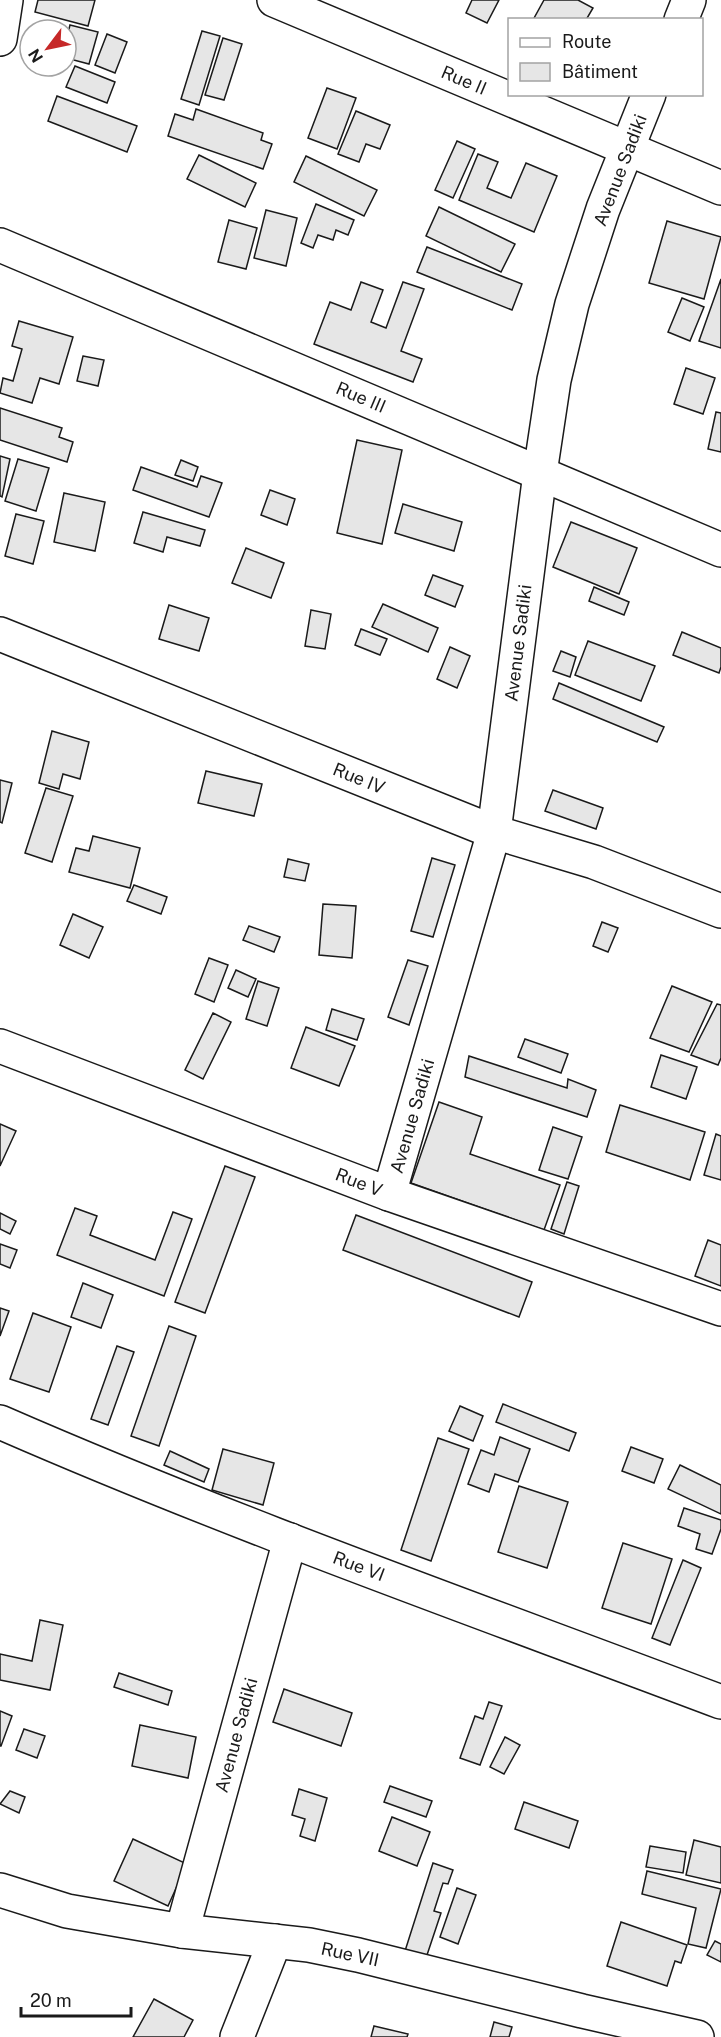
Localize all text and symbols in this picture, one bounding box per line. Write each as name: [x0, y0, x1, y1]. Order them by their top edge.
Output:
north arrow: [18, 18, 78, 78]
legend: [508, 18, 703, 96]
text: Route: [562, 31, 611, 52]
text: N: [24, 45, 47, 66]
street label: Rue II: [438, 61, 490, 99]
text: Bâtiment: [562, 61, 638, 82]
street label: Avenue Sadiki: [589, 111, 651, 229]
street label: Rue III: [333, 377, 389, 417]
street label: Avenue Sadiki: [500, 583, 536, 703]
street label: Rue IV: [330, 758, 388, 798]
street label: Avenue Sadiki: [386, 1056, 438, 1176]
street label: Rue V: [333, 1163, 385, 1201]
street label: Rue VI: [330, 1547, 388, 1585]
street label: Avenue Sadiki: [211, 1675, 261, 1795]
street label: Rue VII: [319, 1938, 381, 1970]
scale bar: [21, 1980, 130, 2018]
text: 20 m: [30, 1990, 72, 2011]

